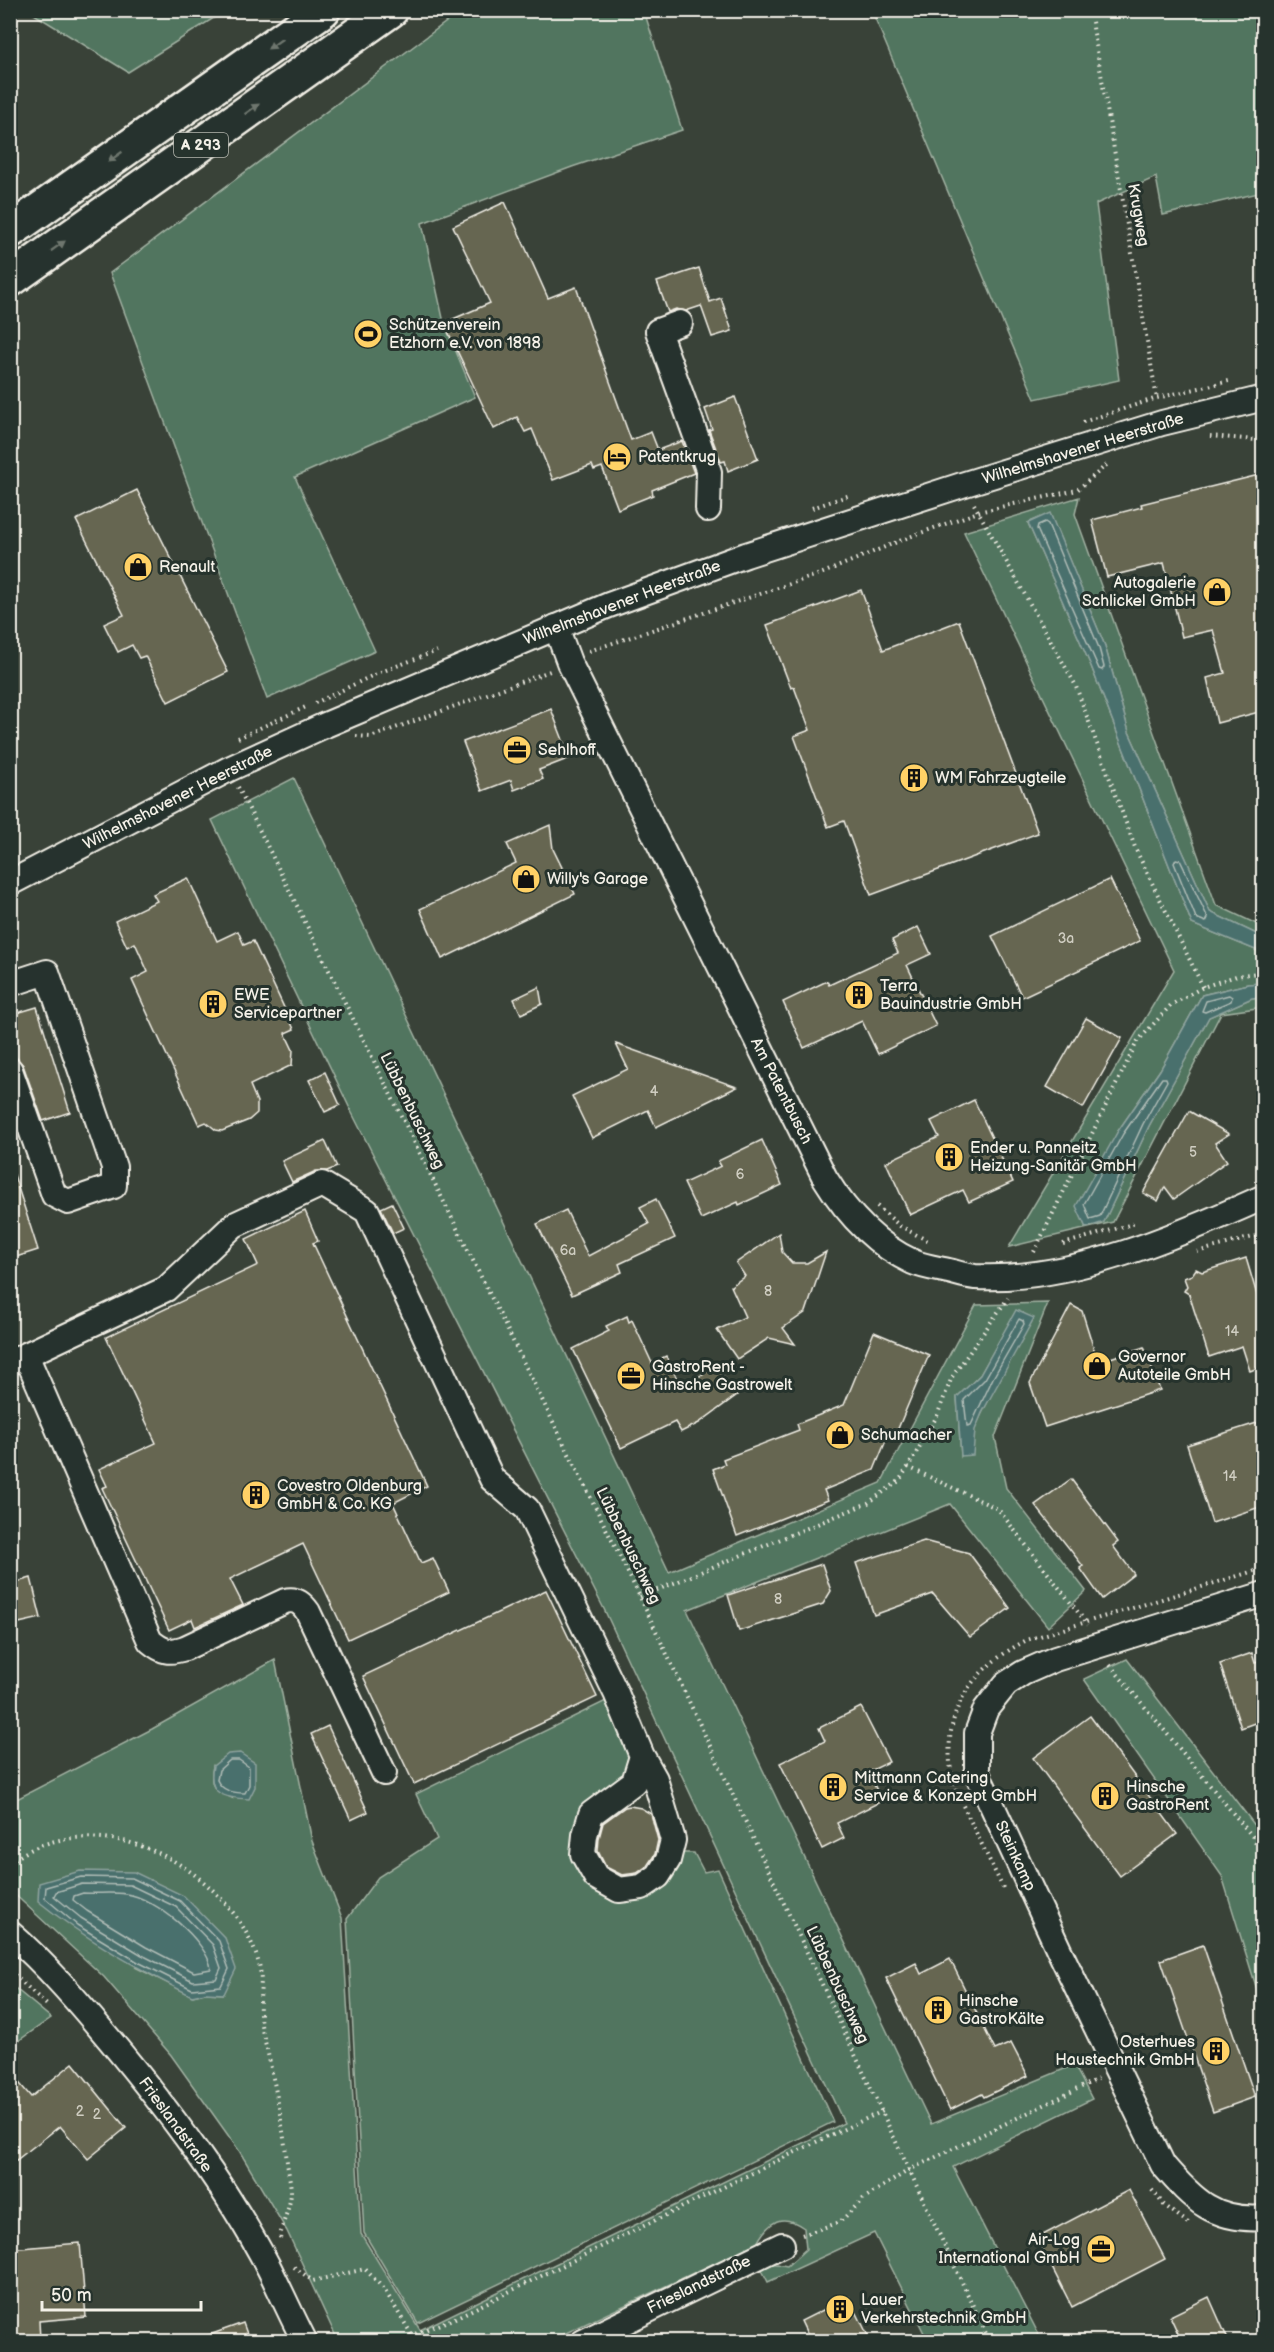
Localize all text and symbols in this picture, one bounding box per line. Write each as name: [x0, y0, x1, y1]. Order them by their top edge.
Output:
one-way arrow: [267, 38, 283, 50]
one-way arrow: [243, 103, 259, 115]
road number: A 293: [174, 133, 228, 157]
one-way arrow: [108, 151, 124, 163]
street label: Krugweg: [1123, 182, 1153, 248]
one-way arrow: [50, 240, 66, 252]
place label: Schützenverein Etzhorn e.V. von 1898: [389, 316, 541, 353]
sports icon: Schützenverein Etzhorn e.V. von 1898: [352, 318, 384, 350]
street label: Wilhelmshavener Heerstraße: [980, 409, 1187, 489]
hotel icon: Patentkrug: [601, 441, 633, 473]
place label: Patentkrug: [638, 448, 716, 467]
shop icon: Renault: [122, 551, 154, 583]
street label: Wilhelmshavener Heerstraße: [521, 556, 724, 649]
place label: Renault: [159, 558, 215, 577]
place label: Autogalerie Schlickel GmbH: [1082, 574, 1197, 611]
shop icon: Autogalerie Schlickel GmbH: [1201, 576, 1233, 608]
office icon: Sehlhoff: [501, 734, 533, 766]
place label: Sehlhoff: [538, 741, 596, 760]
street label: Wilhelmshavener Heerstraße: [80, 742, 276, 854]
building icon: WM Fahrzeugteile: [898, 762, 930, 794]
place label: WM Fahrzeugteile: [935, 769, 1067, 788]
shop icon: Willy's Garage: [510, 863, 542, 895]
place label: Willy's Garage: [547, 870, 649, 889]
house number: 3a: [1058, 930, 1074, 947]
place label: Terra Bauindustrie GmbH: [880, 977, 1022, 1014]
building icon: Terra Bauindustrie GmbH: [843, 979, 875, 1011]
place label: EWE Servicepartner: [234, 986, 342, 1023]
building icon: EWE Servicepartner: [197, 988, 229, 1020]
street label: Am Patentbusch: [746, 1035, 816, 1147]
street label: Lübbenbuschweg: [376, 1050, 448, 1172]
house number: 4: [650, 1083, 659, 1100]
place label: Ender u. Panneitz Heizung-Sanitär GmbH: [970, 1139, 1137, 1176]
building icon: Ender u. Panneitz Heizung-Sanitär GmbH: [933, 1141, 965, 1173]
house number: 5: [1189, 1144, 1197, 1161]
house number: 6: [736, 1166, 745, 1183]
house number: 6a: [560, 1242, 576, 1259]
house number: 8: [764, 1283, 772, 1300]
house number: 14: [1225, 1323, 1239, 1340]
place label: Governor Autoteile GmbH: [1118, 1348, 1231, 1385]
shop icon: Governor Autoteile GmbH: [1081, 1350, 1113, 1382]
place label: GastroRent - Hinsche Gastrowelt: [652, 1358, 793, 1395]
office icon: GastroRent - Hinsche Gastrowelt: [615, 1360, 647, 1392]
shop icon: Schumacher: [824, 1419, 856, 1451]
place label: Schumacher: [861, 1426, 952, 1445]
house number: 14: [1223, 1468, 1237, 1485]
place label: Covestro Oldenburg GmbH & Co. KG: [277, 1477, 422, 1514]
building icon: Covestro Oldenburg GmbH & Co. KG: [240, 1479, 272, 1511]
street label: Lübbenbuschweg: [592, 1485, 664, 1607]
house number: 8: [774, 1591, 782, 1608]
place label: Mittmann Catering Service & Konzept GmbH: [854, 1769, 1037, 1806]
building icon: Mittmann Catering Service & Konzept GmbH: [817, 1771, 849, 1803]
place label: Hinsche GastroRent: [1126, 1778, 1209, 1815]
building icon: Hinsche GastroRent: [1089, 1780, 1121, 1812]
street label: Steinkamp: [990, 1818, 1040, 1894]
street label: Lübbenbuschweg: [802, 1923, 872, 2047]
place label: Hinsche GastroKälte: [959, 1992, 1045, 2029]
building icon: Hinsche GastroKälte: [922, 1994, 954, 2026]
place label: Osterhues Haustechnik GmbH: [1055, 2033, 1195, 2070]
building icon: Osterhues Haustechnik GmbH: [1200, 2035, 1232, 2067]
street label: Frieslandstraße: [134, 2074, 216, 2177]
house number: 2: [76, 2103, 85, 2120]
house number: 2: [93, 2106, 102, 2123]
place label: Air-Log International GmbH: [938, 2231, 1080, 2268]
office icon: Air-Log International GmbH: [1085, 2233, 1117, 2265]
street label: Frieslandstraße: [644, 2251, 754, 2318]
scale bar: [42, 2274, 201, 2312]
text: 50 m: [51, 2285, 92, 2306]
place label: Lauer Verkehrstechnik GmbH: [861, 2291, 1027, 2328]
building icon: Lauer Verkehrstechnik GmbH: [824, 2293, 856, 2325]

